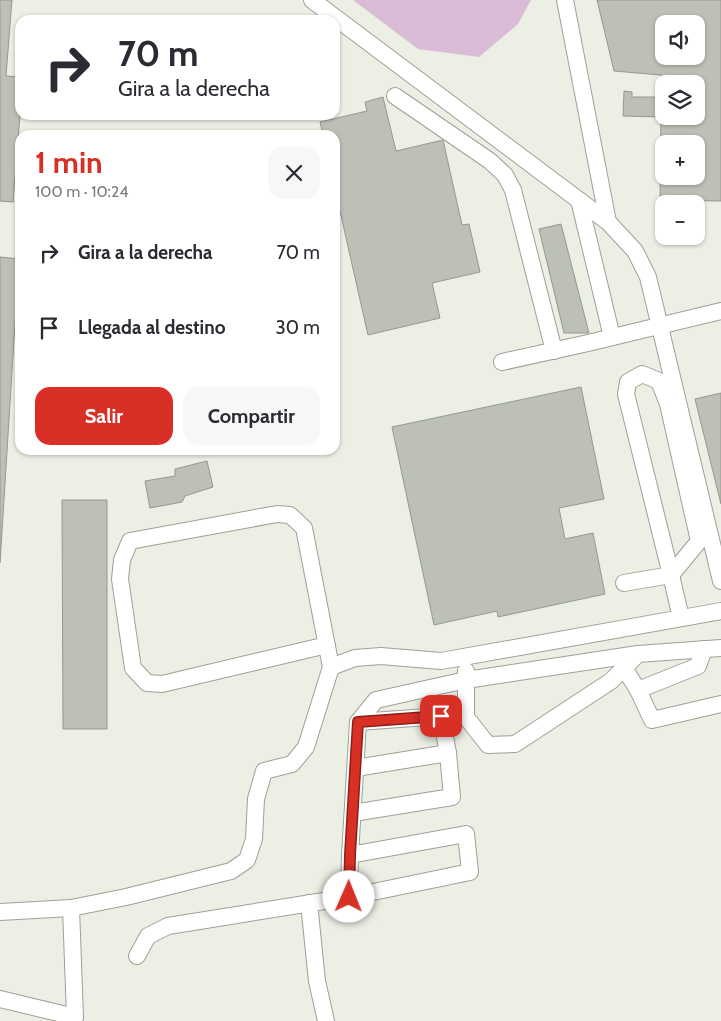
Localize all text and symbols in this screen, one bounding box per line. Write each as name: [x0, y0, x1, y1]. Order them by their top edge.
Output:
map controls: [655, 15, 705, 245]
button: sound: [655, 15, 705, 65]
text: 70 m: [118, 32, 199, 75]
icon: right: [35, 35, 100, 100]
text: Gira a la derecha: [118, 75, 270, 102]
button: layers: [655, 75, 705, 125]
button: +: [655, 135, 705, 185]
text: 1 min: [35, 144, 103, 181]
button: close: [268, 147, 320, 199]
text: 100 m · 10:24: [35, 182, 129, 201]
button: −: [655, 195, 705, 245]
icon: right: [35, 239, 63, 267]
text: Gira a la derecha: [78, 241, 213, 264]
text: 70 m: [276, 241, 320, 264]
icon: arrive: [35, 314, 63, 342]
text: Llegada al destino: [78, 316, 225, 339]
text: 30 m: [276, 316, 320, 339]
button: Salir: [35, 387, 173, 445]
button: Compartir: [183, 387, 320, 445]
pin: [420, 695, 462, 737]
icon: arrive: [427, 702, 455, 730]
position arrow: [322, 870, 374, 922]

